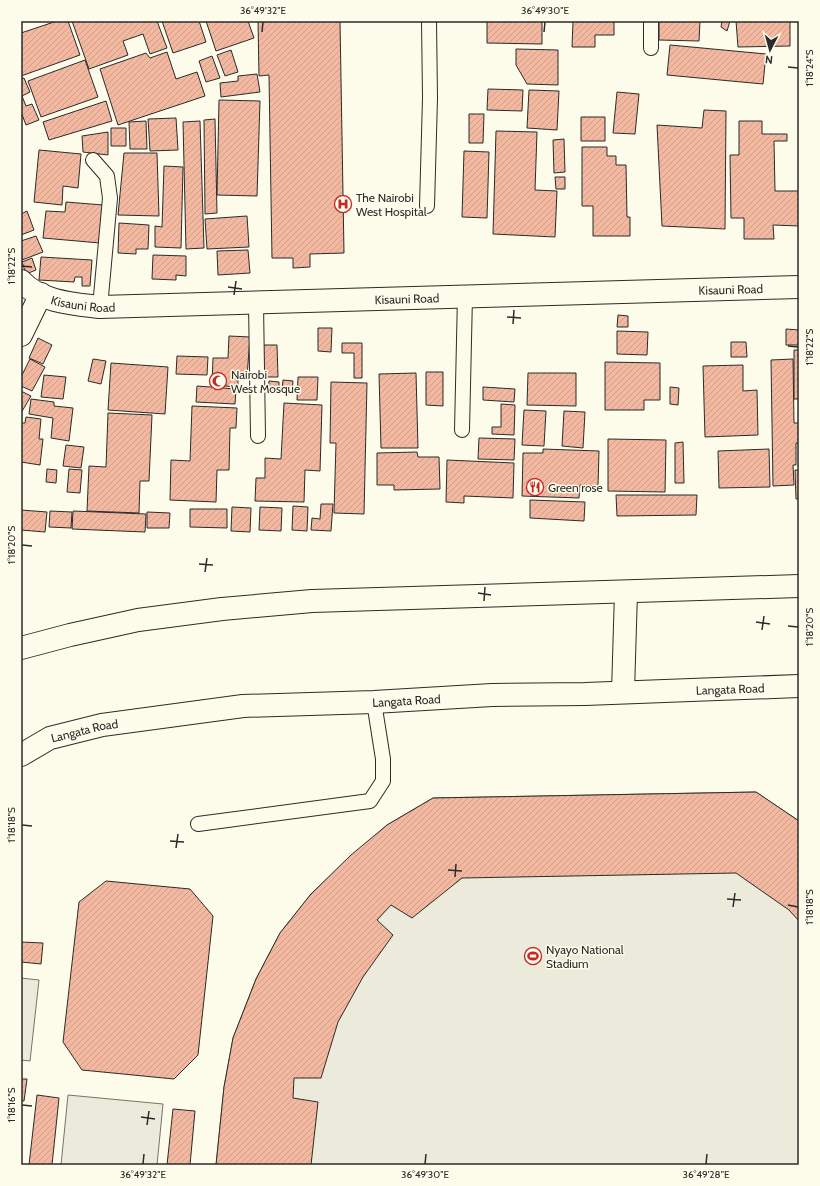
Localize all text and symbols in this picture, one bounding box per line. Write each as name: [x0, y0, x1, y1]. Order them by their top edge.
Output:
text: 36°49'32"E: [240, 4, 287, 17]
text: 36°49'30"E: [521, 4, 569, 17]
north arrow: [750, 30, 790, 70]
text: 1°18'24"S: [803, 49, 816, 87]
text: N: [764, 53, 774, 67]
place label: The Nairobi West Hospital: [356, 190, 427, 219]
hospital icon: The Nairobi West Hospital: [333, 194, 353, 214]
text: 1°18'22"S: [5, 247, 18, 284]
street label: Kisauni Road: [698, 281, 763, 297]
street label: Kisauni Road: [374, 290, 439, 307]
street label: Kisauni Road: [49, 292, 116, 315]
text: 1°18'22"S: [803, 328, 816, 365]
place label: Nairobi West Mosque: [231, 367, 300, 396]
mosque icon: Nairobi West Mosque: [208, 371, 228, 391]
restaurant icon: Green rose: [525, 477, 545, 497]
place label: Green rose: [548, 480, 603, 495]
text: 1°18'20"S: [5, 526, 18, 564]
text: 1°18'20"S: [803, 608, 816, 646]
street label: Langata Road: [696, 680, 765, 697]
street label: Langata Road: [372, 691, 441, 710]
street label: Langata Road: [49, 715, 119, 745]
text: 1°18'18"S: [5, 807, 18, 843]
text: 1°18'18"S: [803, 889, 816, 925]
place label: Nyayo National Stadium: [546, 942, 624, 971]
sports icon: Nyayo National Stadium: [523, 946, 543, 966]
text: 1°18'16"S: [5, 1087, 18, 1123]
text: 36°49'32"E: [120, 1168, 167, 1181]
text: 36°49'30"E: [401, 1168, 449, 1181]
text: 36°49'28"E: [683, 1168, 730, 1181]

